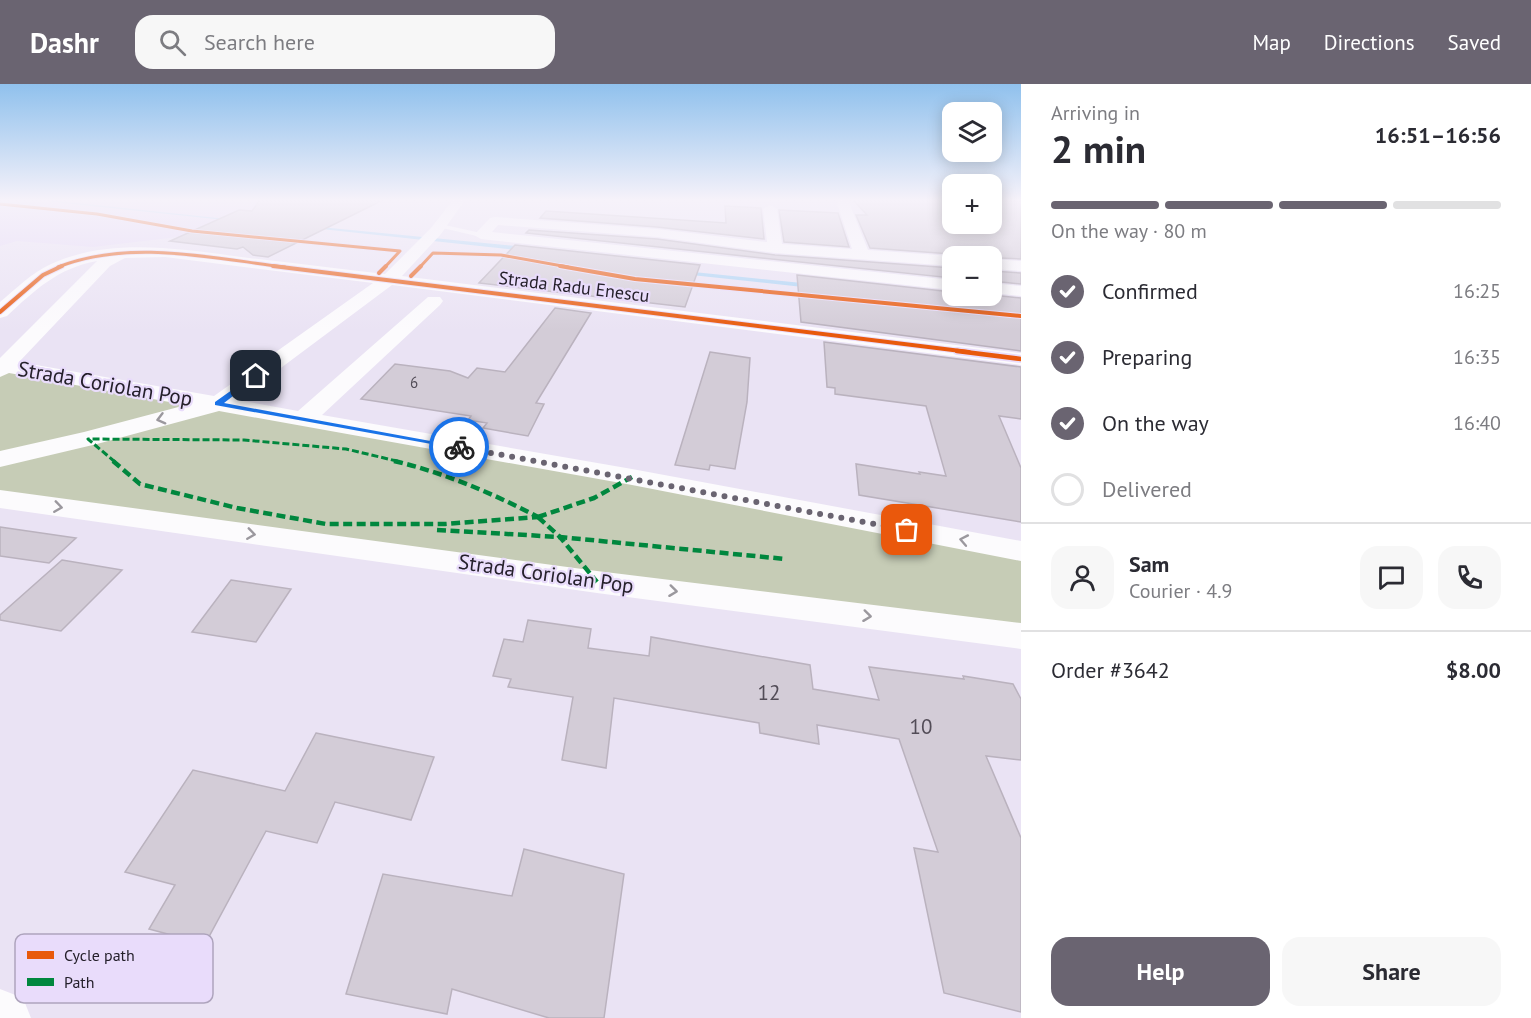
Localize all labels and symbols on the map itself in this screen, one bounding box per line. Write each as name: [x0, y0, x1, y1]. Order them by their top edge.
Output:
street label: Strada Radu Enescu: [497, 266, 651, 307]
pin: [230, 350, 281, 401]
street label: Strada Coriolan Pop: [16, 355, 195, 412]
house number: 6: [410, 373, 418, 392]
one-way arrow: [156, 412, 167, 424]
courier: [429, 417, 489, 477]
one-way arrow: [53, 501, 63, 513]
pin: [881, 504, 932, 555]
one-way arrow: [247, 527, 256, 539]
one-way arrow: [959, 534, 969, 547]
street label: Strada Coriolan Pop: [457, 548, 636, 599]
one-way arrow: [669, 585, 678, 597]
one-way arrow: [862, 610, 871, 622]
house number: 12: [758, 679, 780, 706]
house number: 10: [910, 713, 932, 740]
legend: [15, 934, 213, 1003]
text: Cycle path: [64, 945, 135, 965]
text: Path: [64, 972, 95, 992]

